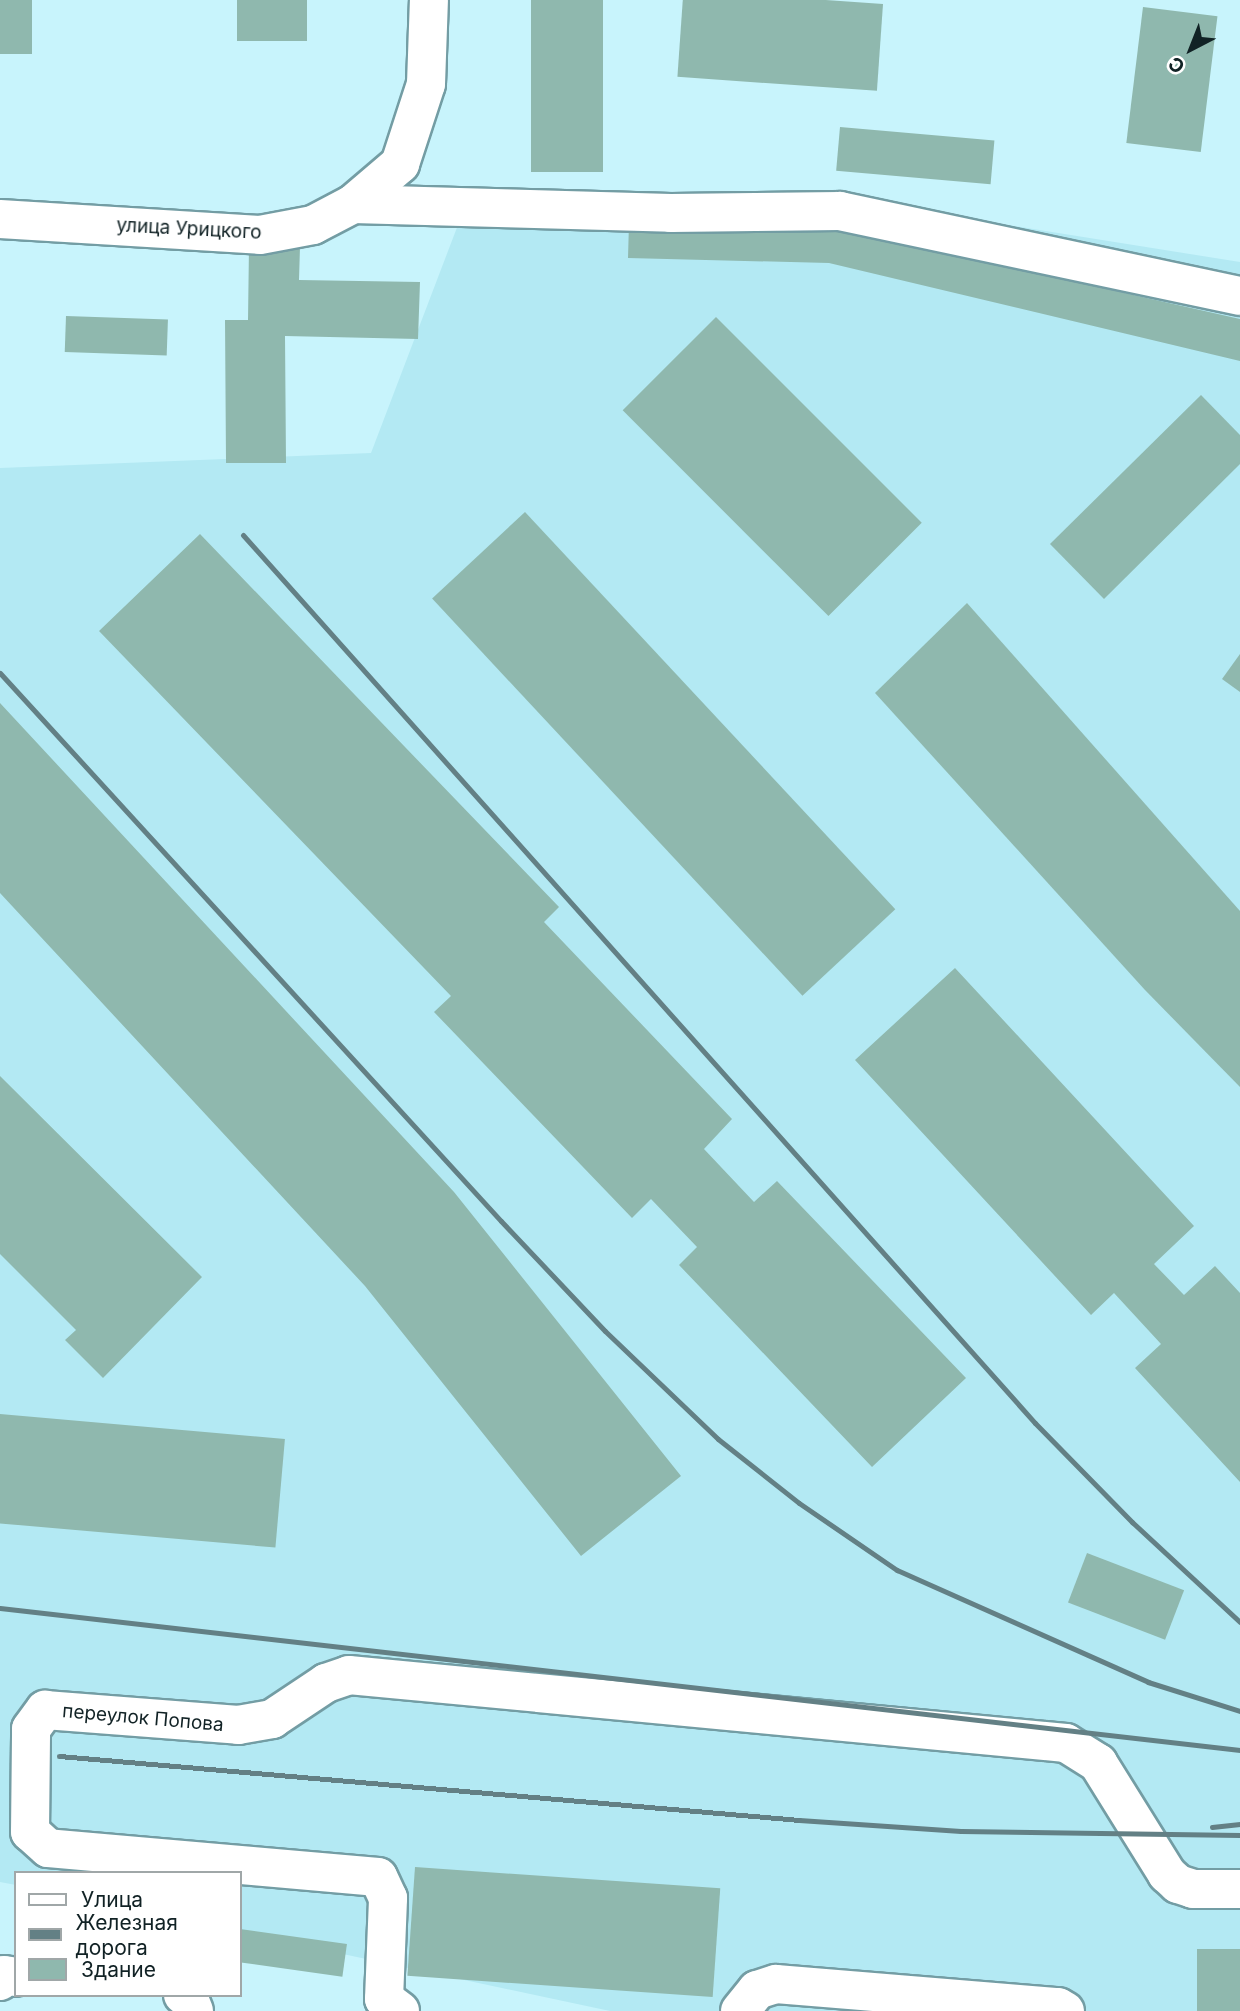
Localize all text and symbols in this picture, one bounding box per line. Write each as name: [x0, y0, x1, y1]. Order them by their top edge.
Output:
north arrow: [1156, 14, 1226, 84]
text: С: [1164, 52, 1190, 78]
street label: улица Урицкого: [116, 214, 262, 244]
street label: переулок Попова: [61, 1700, 225, 1736]
legend: [14, 1871, 242, 1997]
text: Улица: [81, 1887, 143, 1912]
text: Железная дорога: [76, 1910, 178, 1960]
text: Здание: [81, 1957, 156, 1982]

